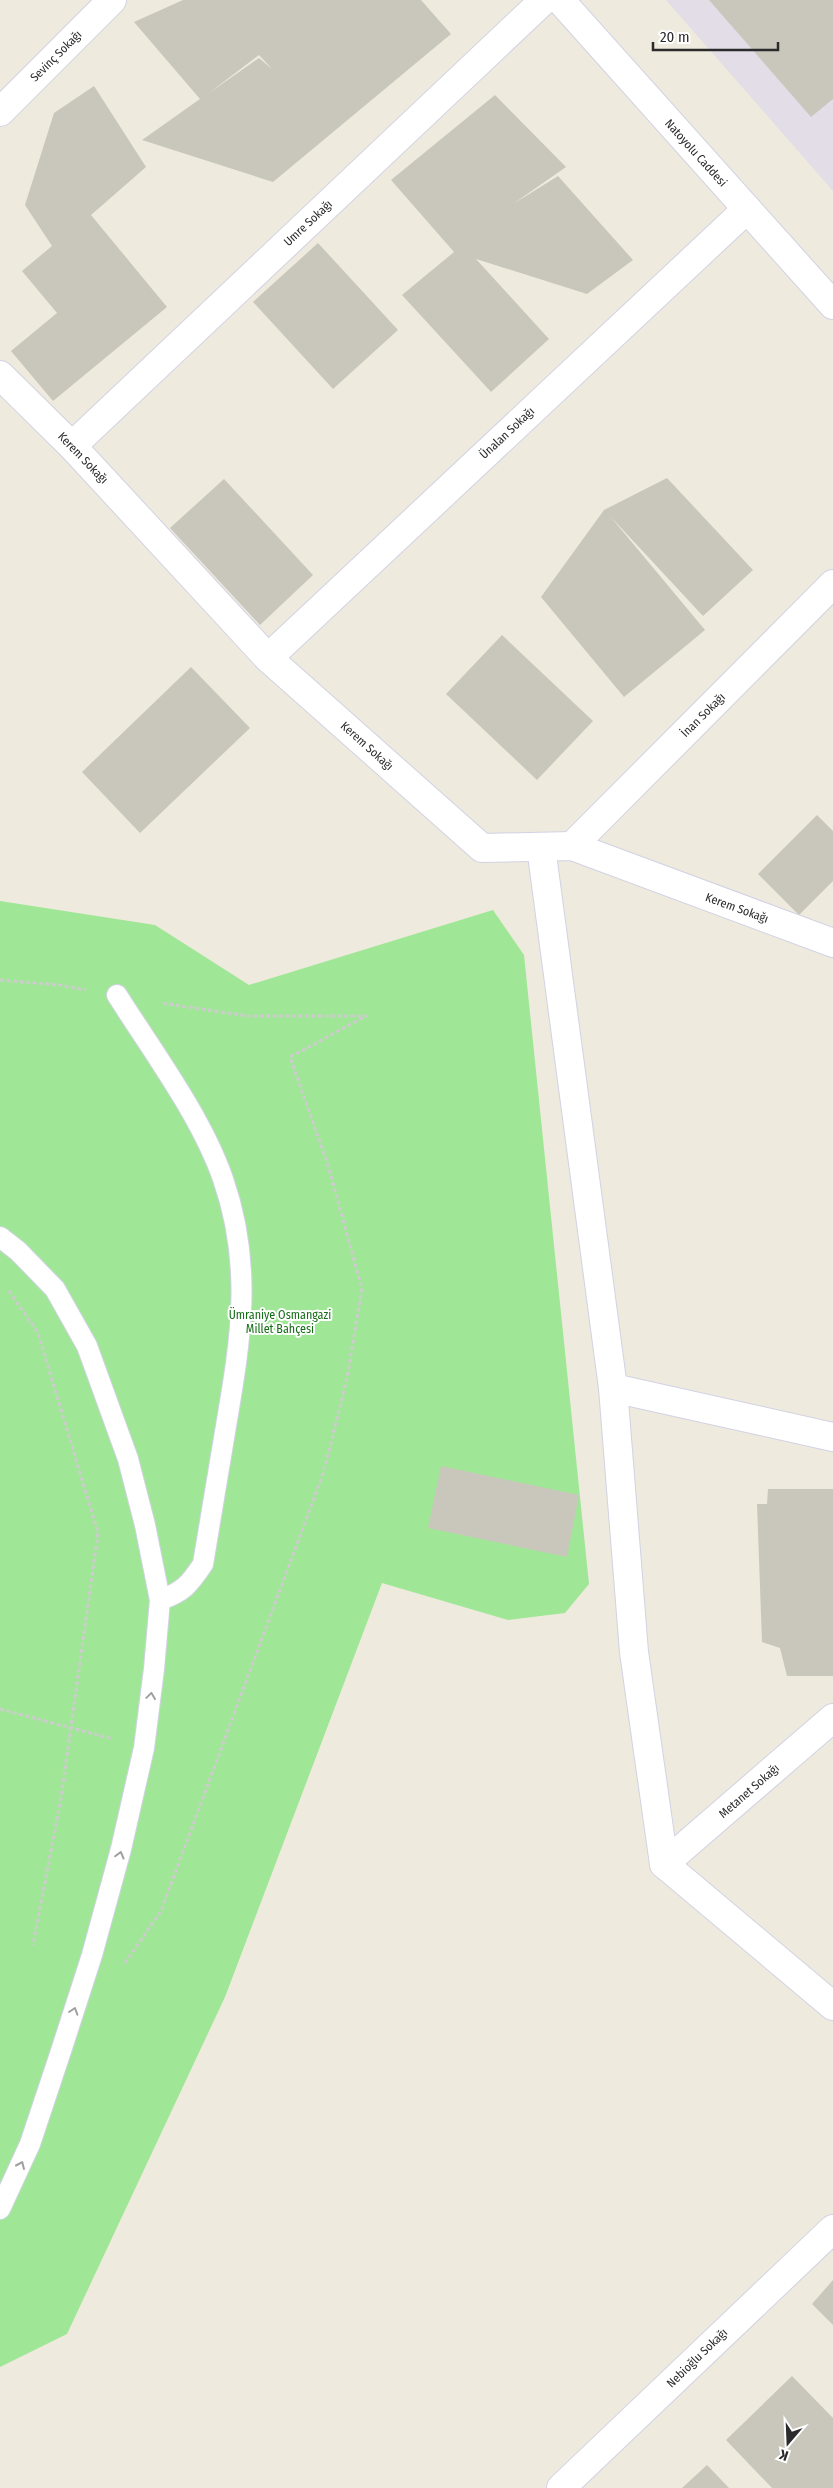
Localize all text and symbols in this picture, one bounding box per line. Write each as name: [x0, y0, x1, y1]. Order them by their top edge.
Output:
scale bar: [653, 20, 778, 52]
street label: Sevinç Sokağı: [28, 28, 84, 84]
text: 20 m: [660, 28, 690, 46]
street label: Natoyolu Caddesi: [662, 116, 730, 190]
street label: Umre Sokağı: [281, 197, 335, 249]
street label: Ünalan Sokağı: [475, 403, 537, 462]
street label: Kerem Sokağı: [55, 429, 111, 487]
street label: İnan Sokağı: [677, 689, 728, 740]
street label: Kerem Sokağı: [338, 719, 396, 773]
street label: Kerem Sokağı: [704, 890, 770, 926]
park label: Ümraniye Osmangazi Millet Bahçesi: [229, 1306, 331, 1336]
one-way arrow: [145, 1692, 156, 1700]
street label: Metanet Sokağı: [716, 1761, 782, 1821]
one-way arrow: [114, 1852, 124, 1860]
one-way arrow: [68, 2008, 78, 2016]
one-way arrow: [14, 2161, 25, 2170]
street label: Nebioğlu Sokağı: [664, 2326, 730, 2390]
north arrow: [763, 2418, 813, 2468]
text: K: [777, 2445, 791, 2464]

